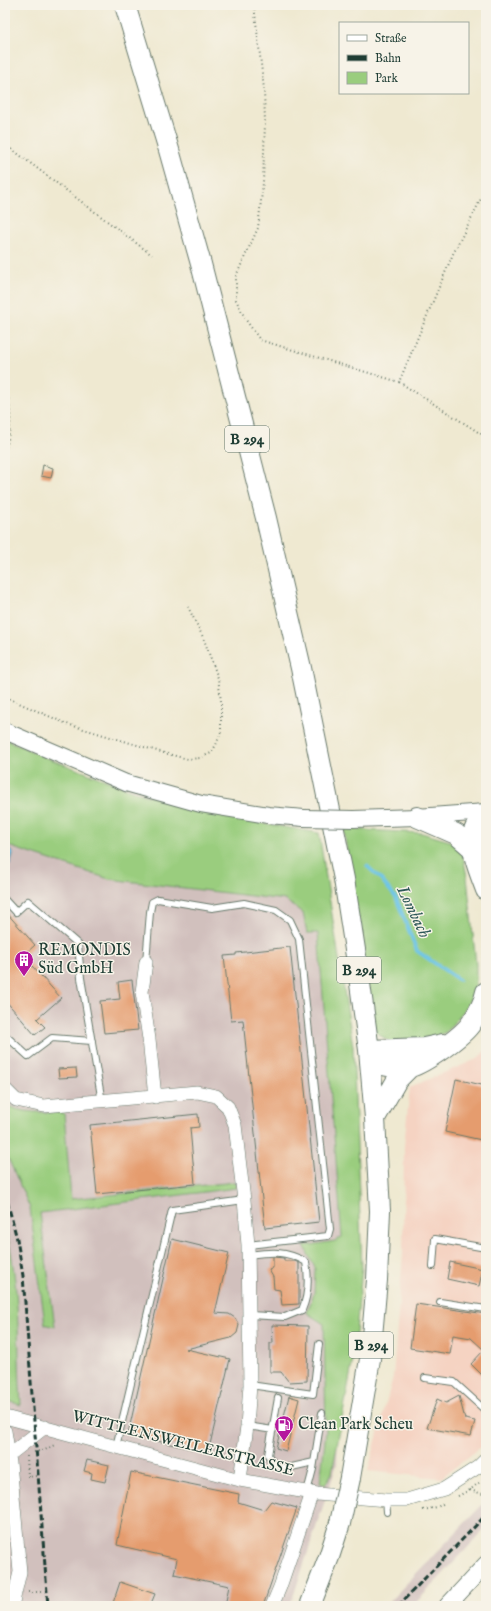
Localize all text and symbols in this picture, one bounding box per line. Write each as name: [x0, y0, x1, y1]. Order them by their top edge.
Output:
legend: [339, 22, 469, 94]
text: Straße: [375, 31, 407, 46]
text: Bahn: [375, 51, 402, 66]
text: Park: [375, 71, 398, 86]
road number: B 294: [225, 426, 269, 452]
water label: Lombach: [391, 882, 435, 941]
place label: REMONDIS Süd GmbH: [38, 941, 131, 979]
building icon: REMONDIS Süd GmbH: [13, 949, 35, 977]
road number: B 294: [337, 957, 381, 983]
road number: B 294: [349, 1332, 393, 1358]
street label: WITTLENSWEILERSTRASSE: [70, 1407, 296, 1481]
fuel station icon: Clean Park Scheu: [273, 1414, 295, 1442]
place label: Clean Park Scheu: [298, 1415, 413, 1435]

